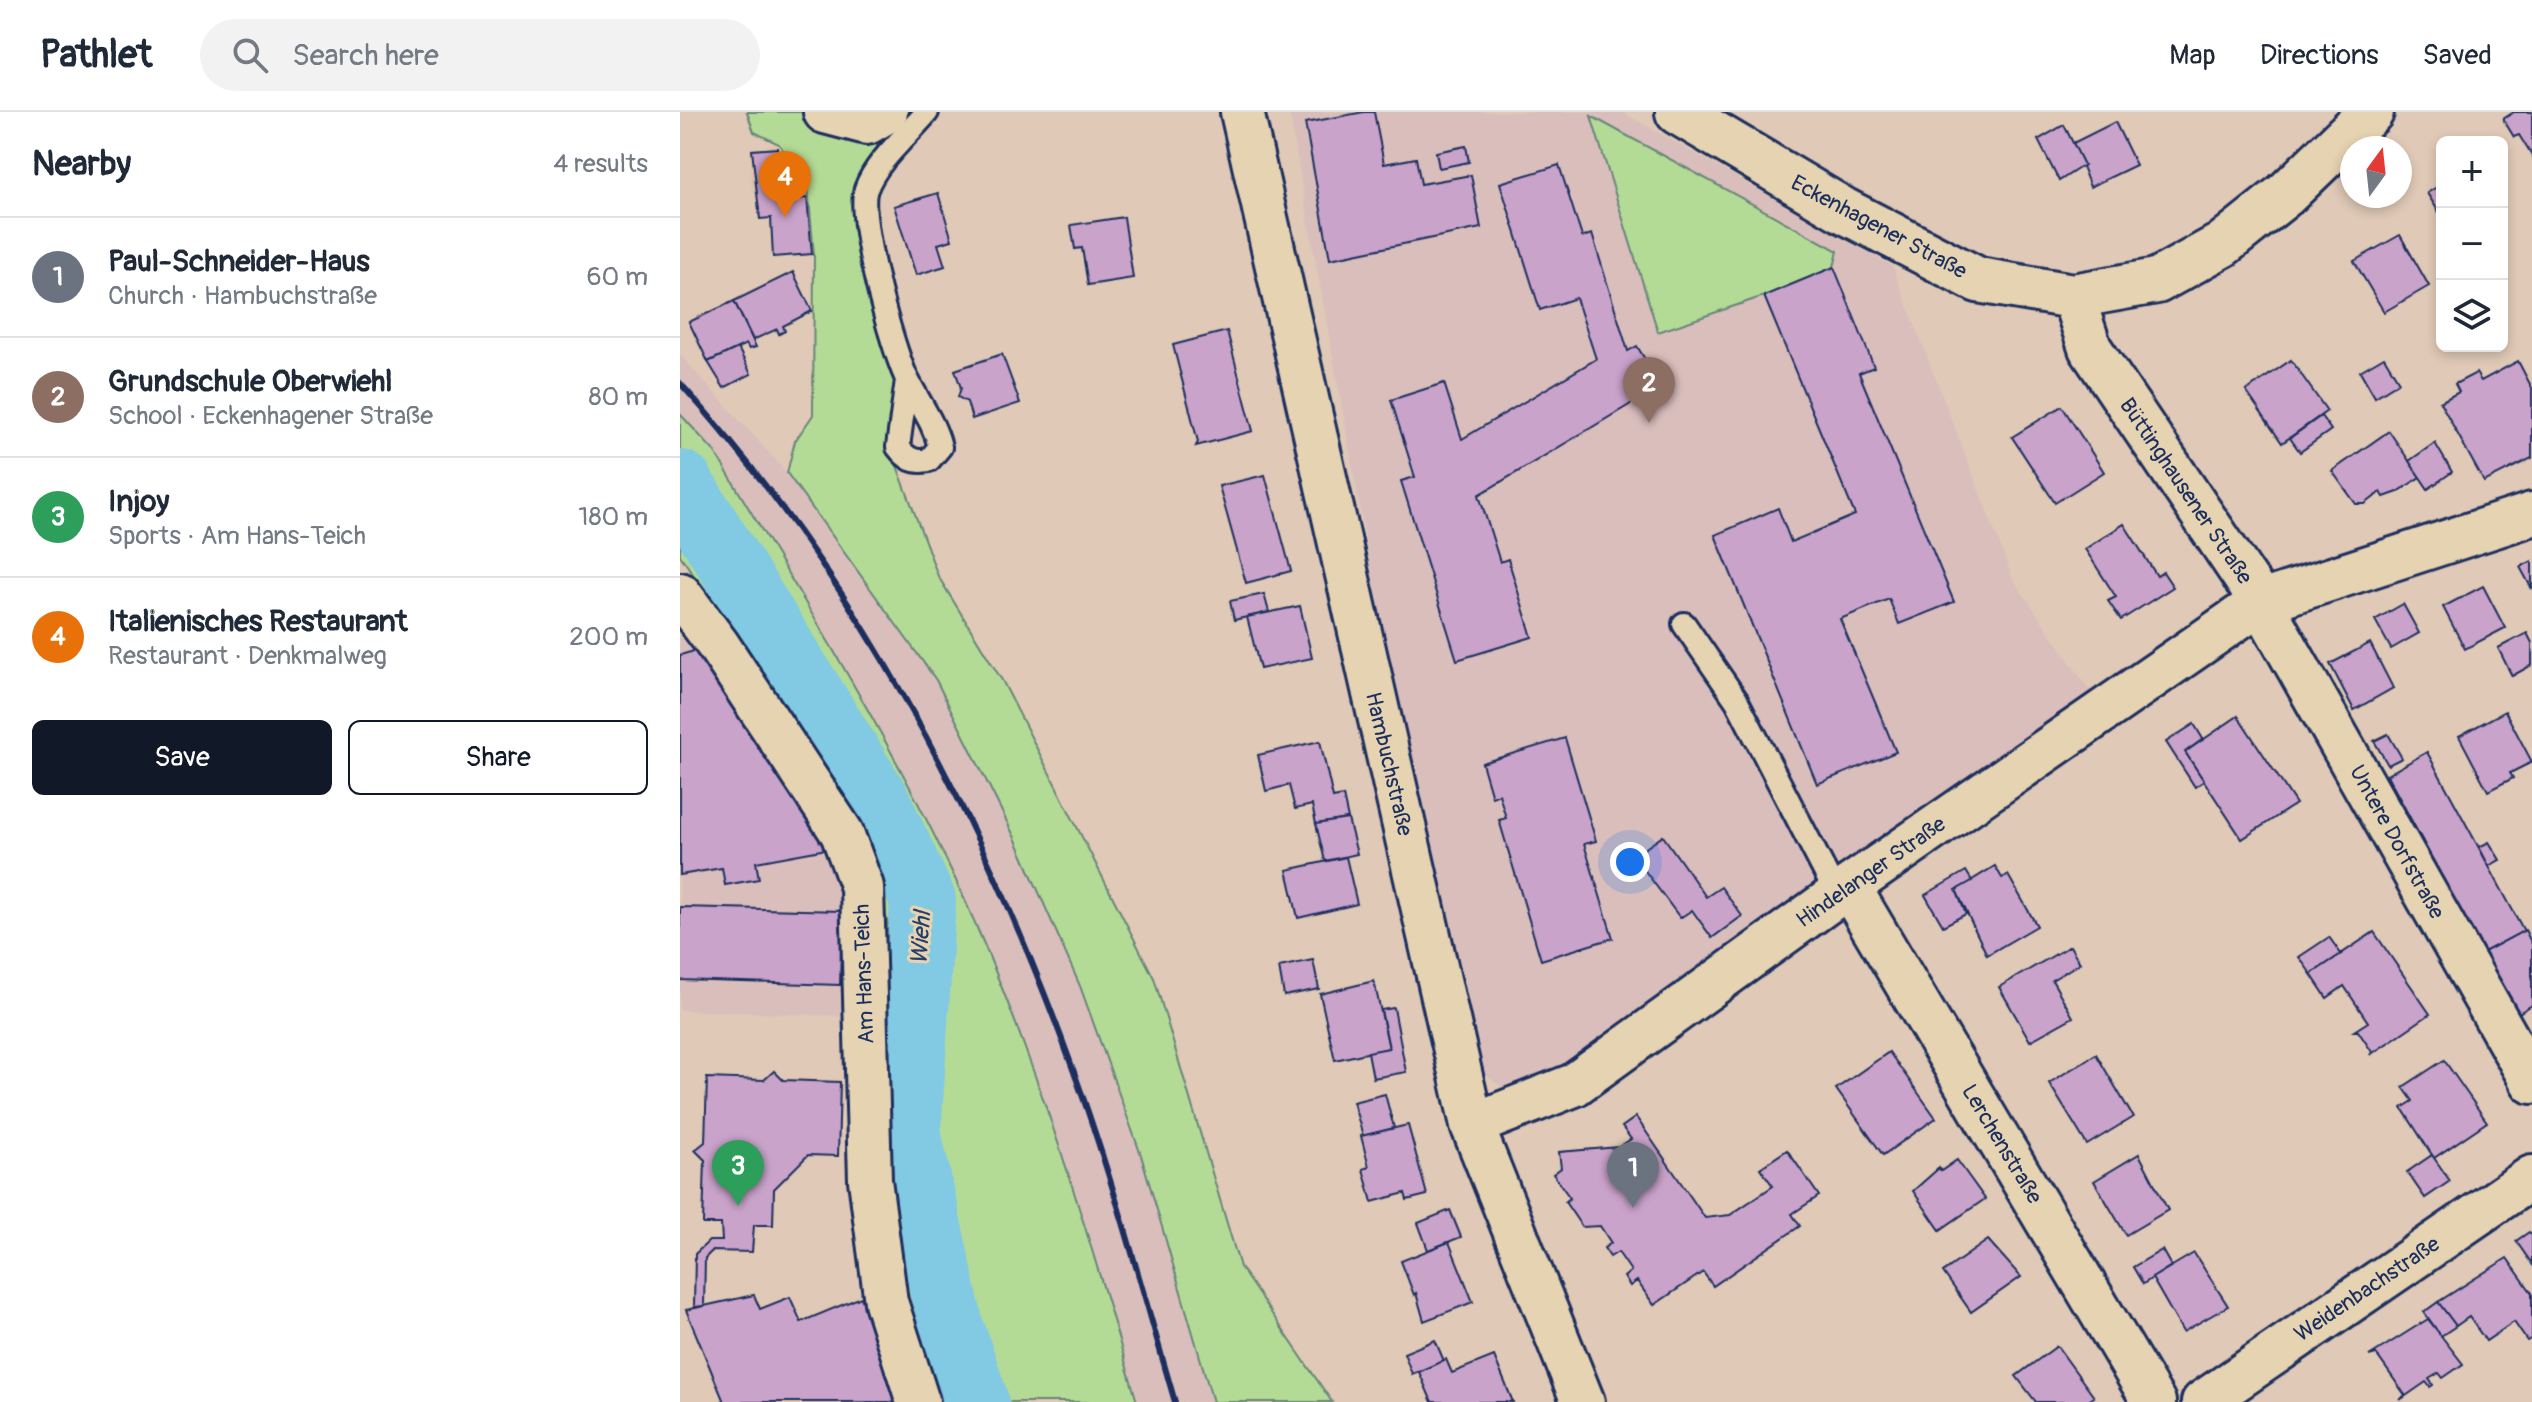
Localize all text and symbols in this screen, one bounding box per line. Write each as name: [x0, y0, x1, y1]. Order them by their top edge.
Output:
search box: [200, 19, 760, 91]
text: Pathlet: [40, 31, 152, 79]
icon: search: [228, 33, 272, 77]
text: Search here: [292, 37, 439, 74]
text: Map: [2169, 38, 2216, 73]
text: Directions: [2260, 38, 2379, 73]
text: Saved: [2423, 38, 2492, 73]
north arrow: [2340, 136, 2412, 208]
map controls: [2436, 136, 2508, 352]
button: +: [2436, 136, 2508, 208]
text: Nearby: [32, 143, 131, 186]
text: 4 results: [553, 148, 648, 180]
pin: 4: [759, 151, 811, 217]
street label: Eckenhagener Straße: [1786, 169, 1972, 285]
button: −: [2436, 208, 2508, 280]
text: Paul-Schneider-Haus: [108, 243, 370, 280]
text: 1: [53, 261, 63, 293]
text: 60 m: [586, 261, 648, 293]
text: Church · Hambuchstraße: [108, 280, 377, 312]
button: layers: [2436, 280, 2508, 352]
pin: 2: [1623, 357, 1675, 423]
text: Grundschule Oberwiehl: [108, 363, 393, 400]
text: 2: [51, 381, 65, 413]
text: 80 m: [588, 381, 648, 413]
street label: Büttinghausener Straße: [2113, 392, 2259, 590]
text: School · Eckenhagener Straße: [108, 400, 433, 432]
text: Injoy: [108, 483, 169, 520]
text: 3: [51, 501, 65, 533]
text: 180 m: [578, 501, 648, 533]
text: Sports · Am Hans-Teich: [108, 520, 366, 552]
text: Italienisches Restaurant: [108, 603, 408, 640]
text: 4: [50, 621, 66, 653]
text: 200 m: [569, 621, 648, 653]
text: Restaurant · Denkmalweg: [108, 640, 387, 672]
street label: Hambuchstraße: [1359, 689, 1419, 839]
button: Save: [32, 720, 332, 795]
button: Share: [348, 720, 648, 795]
street label: Untere Dorfstraße: [2343, 760, 2451, 924]
street label: Hindelanger Straße: [1791, 810, 1951, 934]
your location: [1610, 842, 1650, 882]
street label: Am Hans-Teich: [848, 904, 880, 1044]
water label: Wiehl: [905, 908, 937, 966]
street label: Lerchenstraße: [1955, 1079, 2049, 1209]
pin: 3: [712, 1140, 764, 1206]
pin: 1: [1607, 1142, 1659, 1208]
street label: Weidenbachstraße: [2289, 1230, 2445, 1348]

